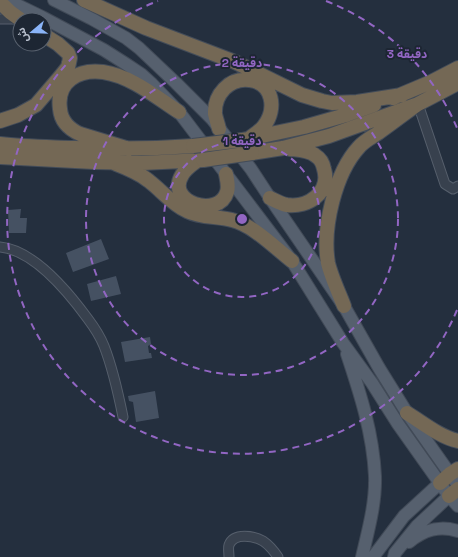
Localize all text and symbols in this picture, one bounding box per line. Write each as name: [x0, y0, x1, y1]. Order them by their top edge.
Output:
north arrow: [12, 12, 52, 52]
text: ش: [13, 26, 32, 45]
text: 3 دقيقة: [387, 46, 427, 62]
text: 2 دقيقة: [222, 55, 262, 71]
text: 1 دقيقة: [223, 133, 261, 149]
centre of rings: [235, 212, 249, 226]

